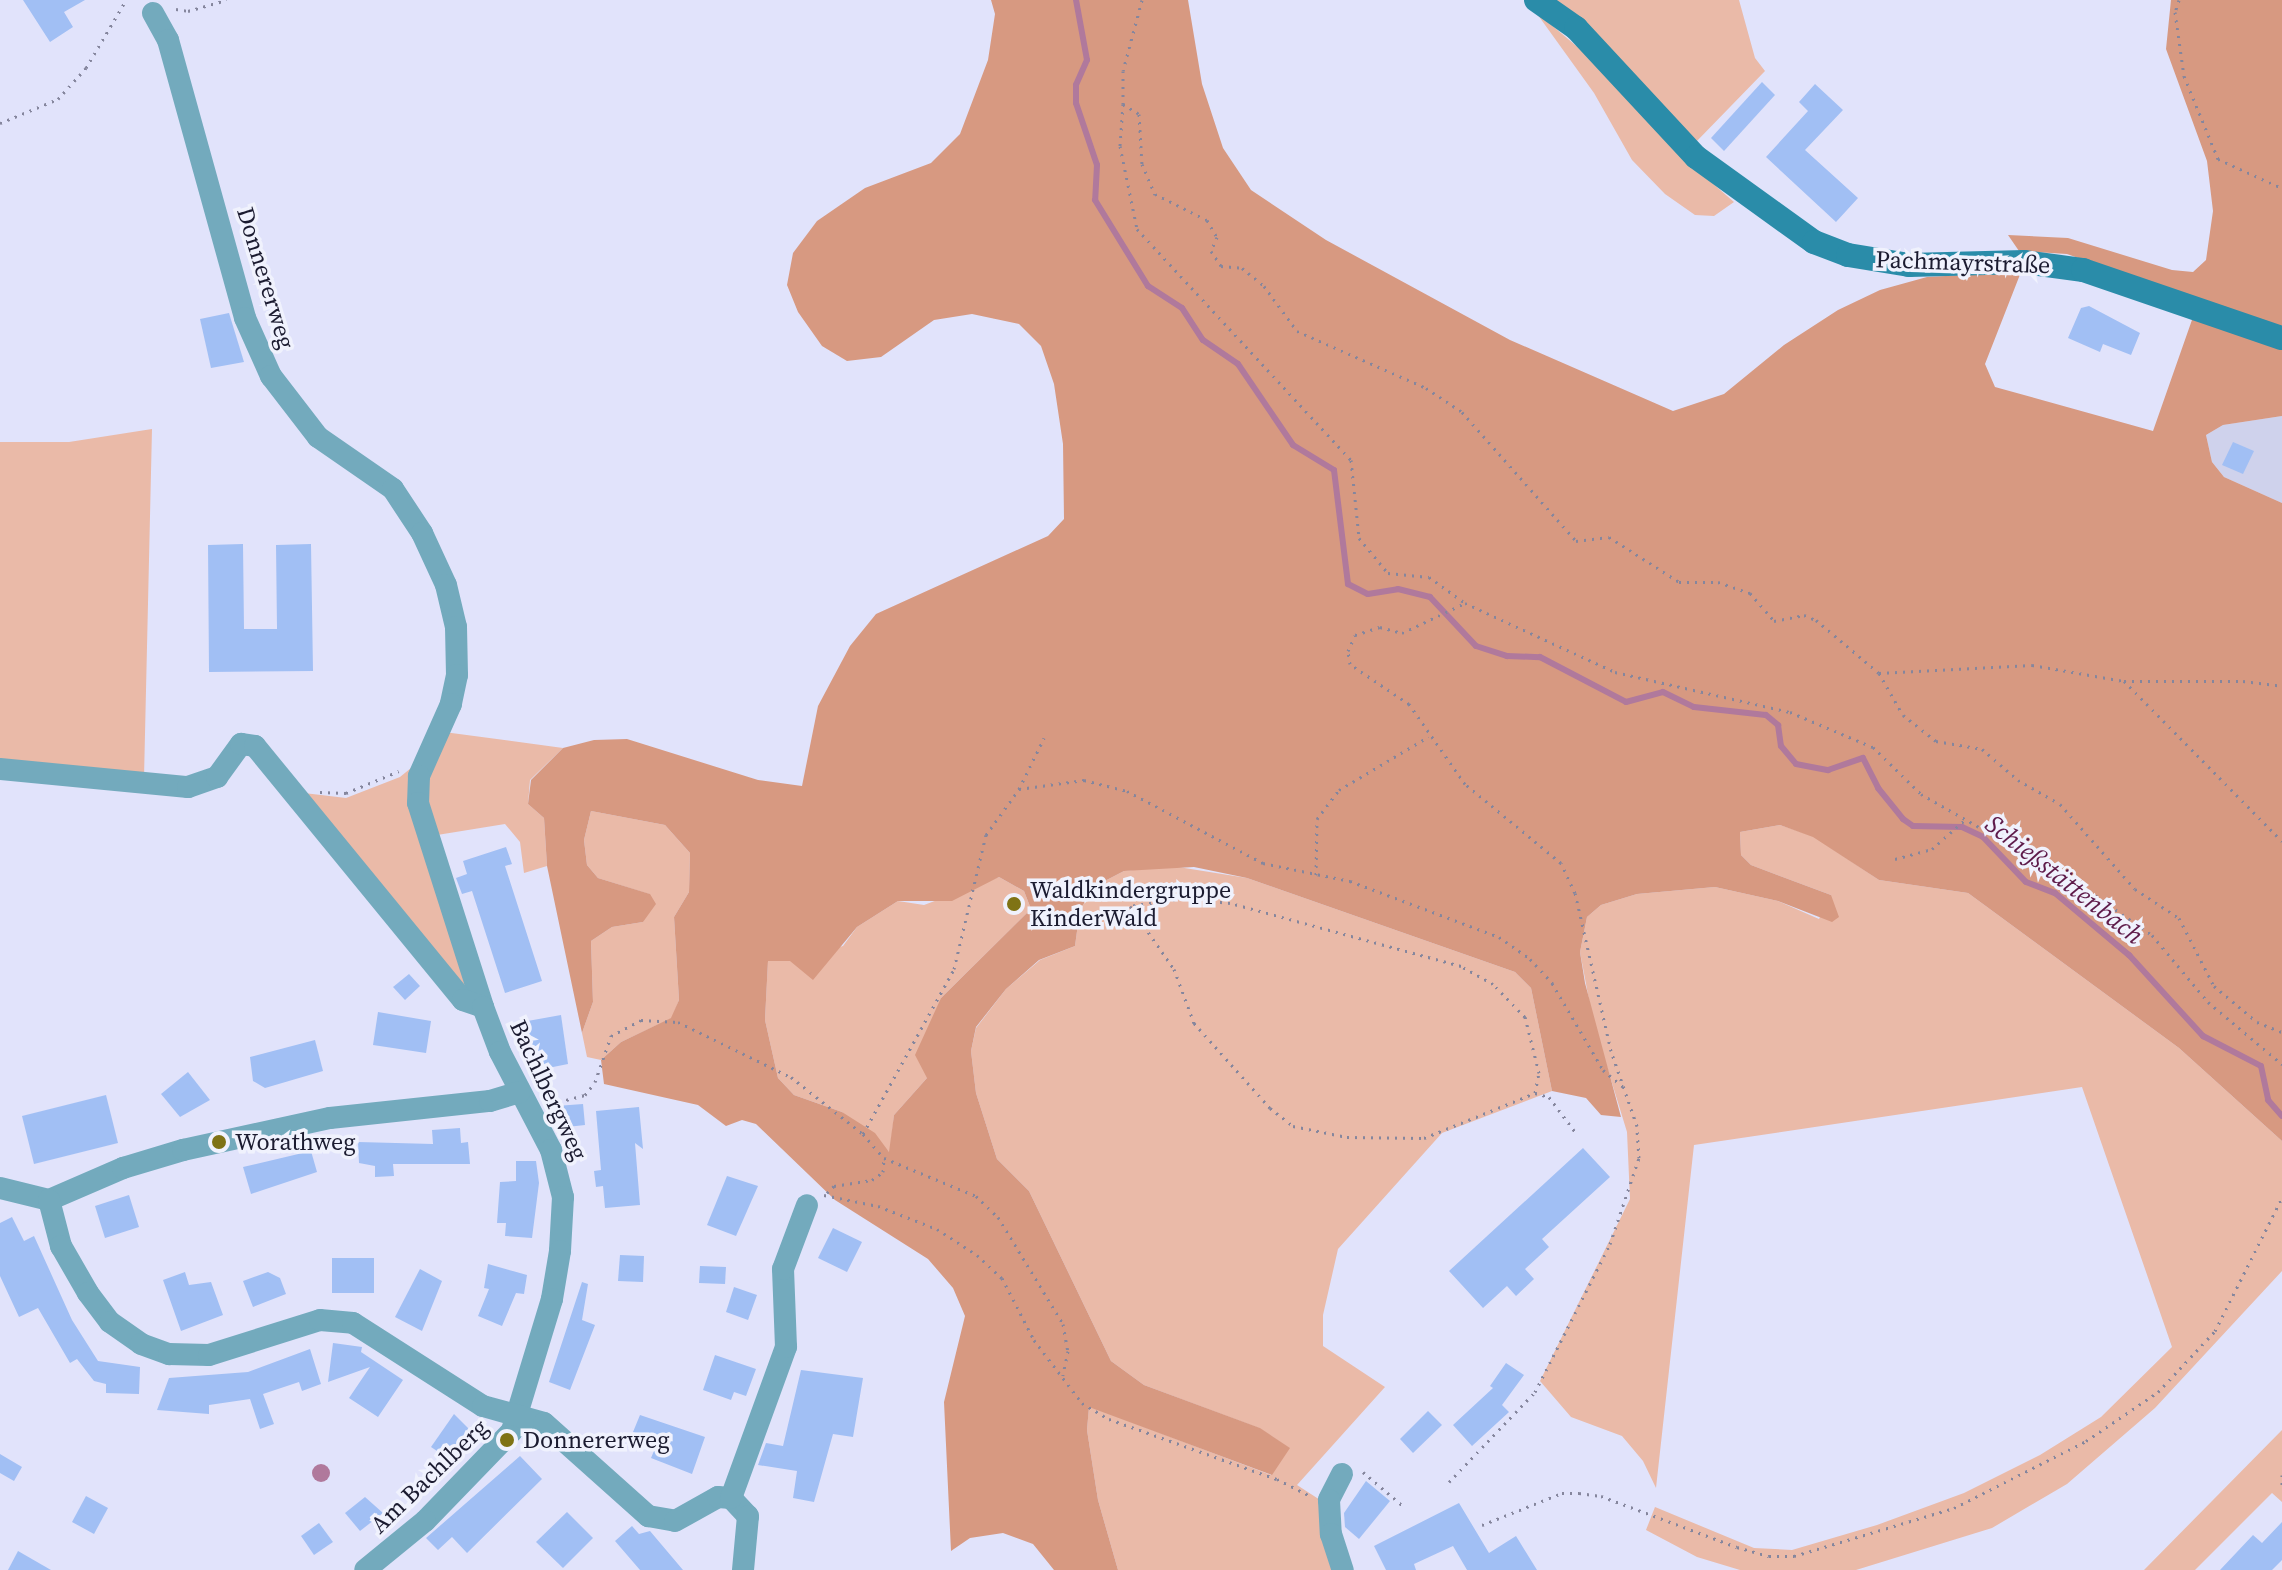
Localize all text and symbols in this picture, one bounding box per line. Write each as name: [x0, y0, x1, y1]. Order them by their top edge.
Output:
street label: Donnererweg: [231, 204, 301, 352]
street label: Pachmayrstraße: [1875, 245, 2051, 279]
water label: Schießstättenbach: [1979, 809, 2149, 951]
place label: Waldkindergruppe KinderWald: [1030, 876, 1231, 932]
marker: Waldkindergruppe KinderWald: [1005, 895, 1023, 913]
street label: Bachlbergweg: [504, 1015, 594, 1165]
place label: Worathweg: [235, 1128, 356, 1156]
marker: Worathweg: [210, 1133, 228, 1151]
street label: Am Bachlberg: [364, 1413, 494, 1539]
place label: Donnererweg: [523, 1426, 670, 1454]
marker: Donnererweg: [498, 1431, 516, 1449]

